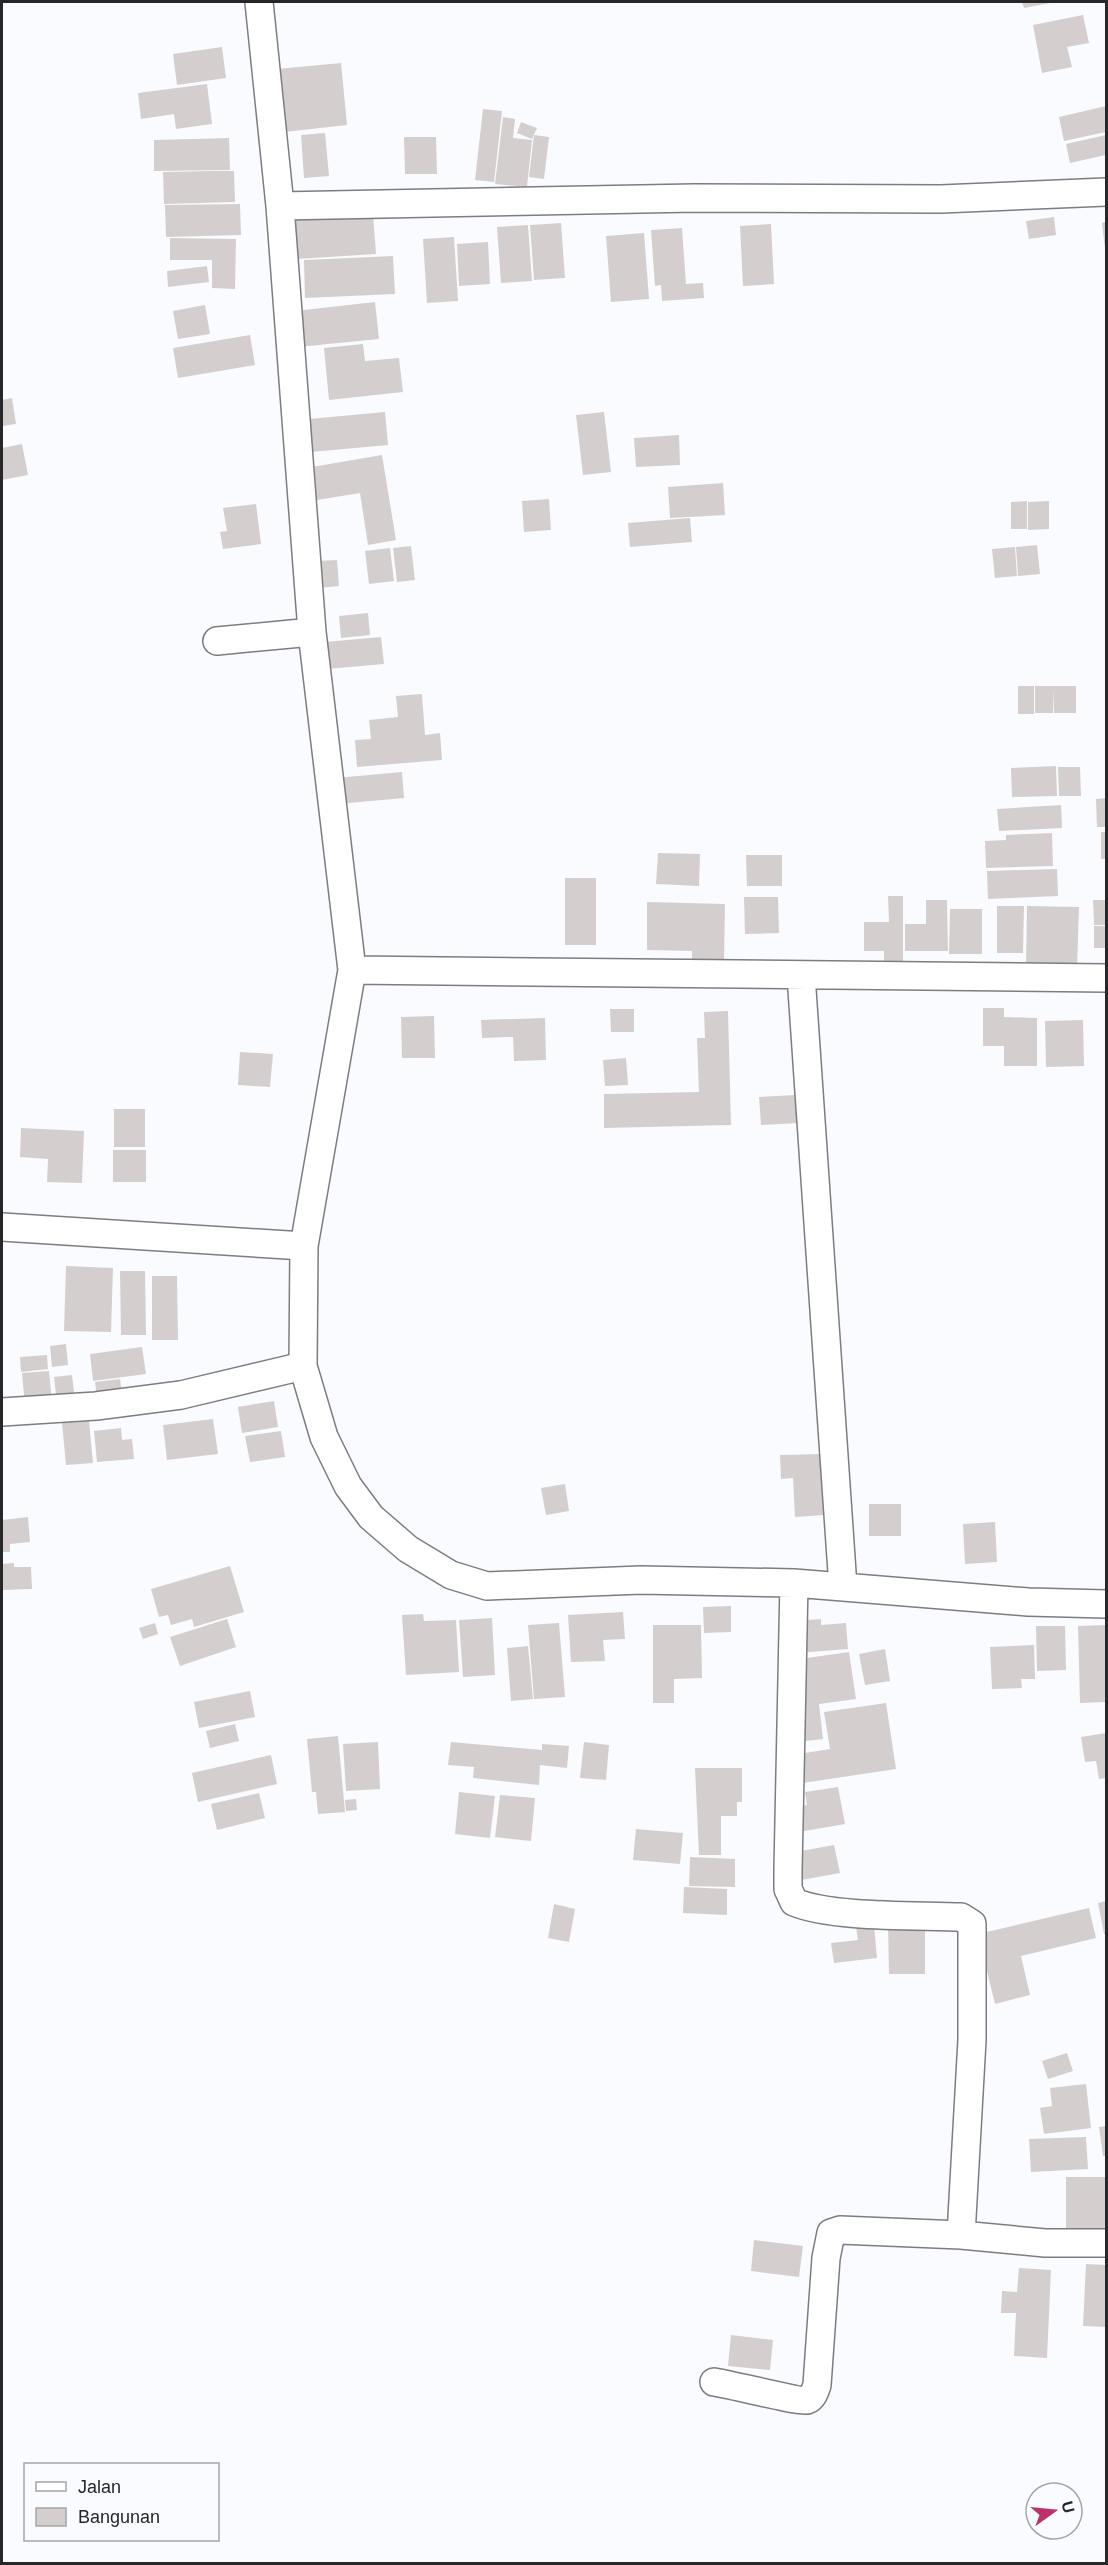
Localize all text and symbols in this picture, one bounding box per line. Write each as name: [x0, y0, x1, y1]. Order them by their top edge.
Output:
legend: [24, 2463, 219, 2541]
text: Jalan: [78, 2477, 121, 2497]
north arrow: [1024, 2481, 1084, 2541]
text: U: [1058, 2499, 1078, 2515]
text: Bangunan: [78, 2507, 160, 2527]

